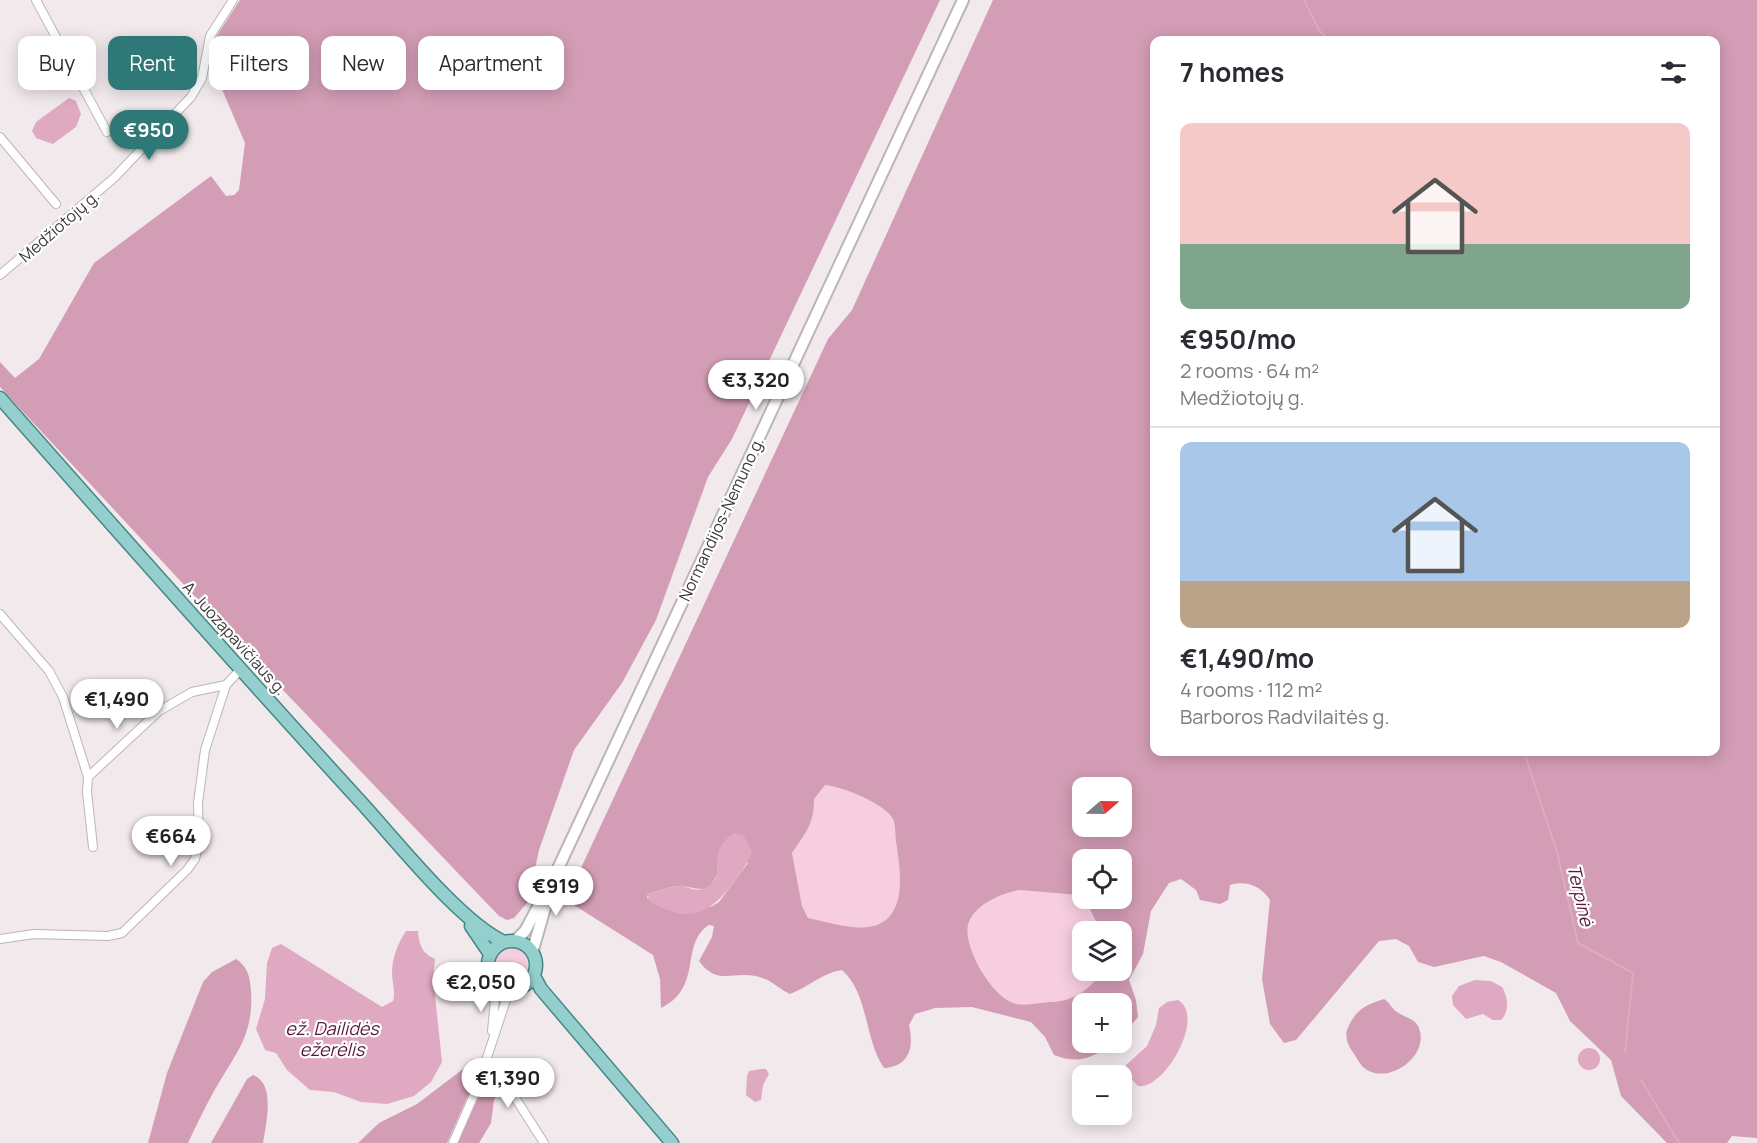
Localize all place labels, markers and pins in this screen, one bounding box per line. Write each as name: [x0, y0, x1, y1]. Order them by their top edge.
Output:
pin: €950: [113, 110, 185, 161]
pin: €3,320: [707, 360, 805, 411]
pin: €1,490: [68, 679, 166, 730]
pin: €664: [135, 816, 207, 867]
pin: €919: [520, 866, 592, 917]
pin: €2,050: [432, 962, 530, 1013]
pin: €1,390: [459, 1058, 557, 1109]

